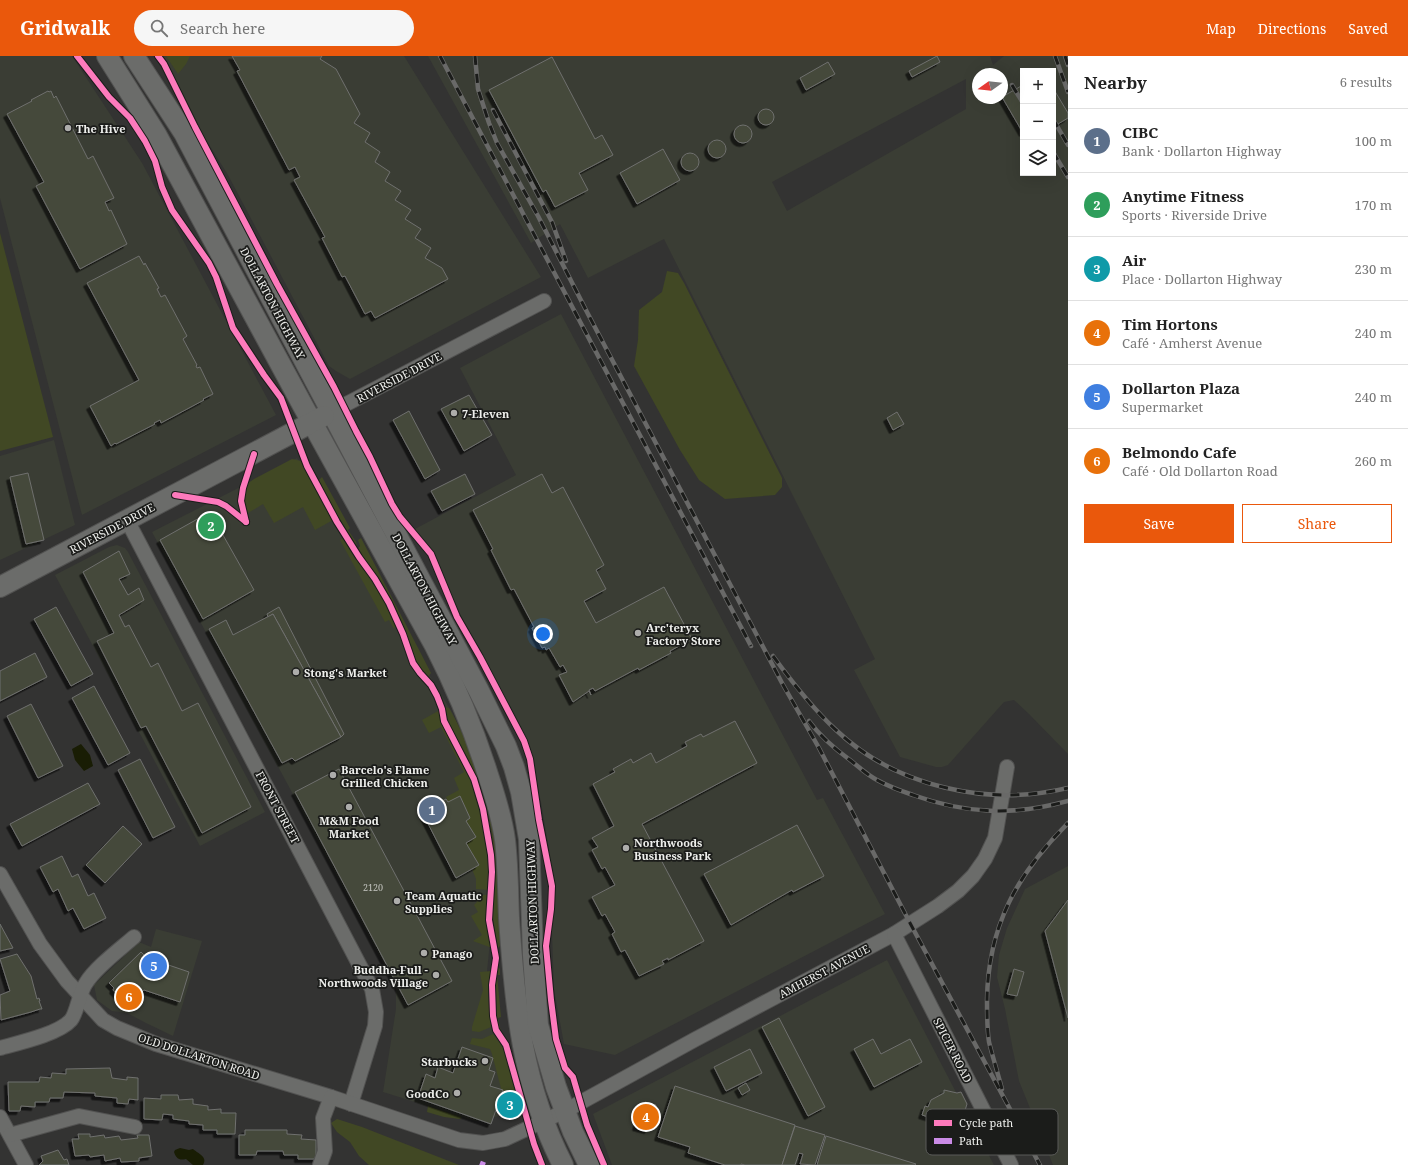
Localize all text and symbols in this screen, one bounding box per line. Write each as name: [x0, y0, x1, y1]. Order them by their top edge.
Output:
search box: [134, 10, 414, 46]
text: Gridwalk: [20, 15, 110, 41]
icon: search: [148, 17, 170, 39]
text: Search here: [180, 18, 265, 38]
text: Map: [1206, 19, 1236, 38]
text: Directions: [1258, 19, 1326, 38]
text: Saved: [1348, 19, 1388, 38]
north arrow: [972, 68, 1008, 104]
map controls: [1020, 68, 1056, 176]
button: +: [1020, 68, 1056, 104]
text: Nearby: [1084, 71, 1147, 94]
text: 6 results: [1340, 73, 1392, 91]
button: −: [1020, 104, 1056, 140]
place label: The Hive: [76, 121, 126, 136]
text: CIBC: [1122, 122, 1158, 142]
marker: The Hive: [63, 123, 73, 133]
text: 1: [1093, 132, 1101, 150]
text: 100 m: [1355, 132, 1392, 150]
button: layers: [1020, 140, 1056, 176]
text: Bank · Dollarton Highway: [1122, 142, 1281, 160]
text: Anytime Fitness: [1122, 186, 1244, 206]
text: 2: [1093, 196, 1101, 214]
text: 170 m: [1355, 196, 1392, 214]
text: Sports · Riverside Drive: [1122, 206, 1267, 224]
street label: DOLLARTON HIGHWAY: [237, 245, 309, 362]
text: Air: [1122, 250, 1146, 270]
text: 3: [1093, 260, 1101, 278]
text: 230 m: [1355, 260, 1392, 278]
text: Place · Dollarton Highway: [1122, 270, 1282, 288]
text: Tim Hortons: [1122, 314, 1218, 334]
text: 4: [1093, 324, 1101, 342]
text: 240 m: [1355, 324, 1392, 342]
text: Café · Amherst Avenue: [1122, 334, 1262, 352]
street label: RIVERSIDE DRIVE: [354, 348, 444, 406]
text: Dollarton Plaza: [1122, 378, 1240, 398]
text: 5: [1093, 388, 1101, 406]
text: 240 m: [1355, 388, 1392, 406]
text: Supermarket: [1122, 398, 1203, 416]
place label: 7-Eleven: [462, 406, 510, 421]
marker: 7-Eleven: [449, 408, 459, 418]
text: Belmondo Cafe: [1122, 442, 1237, 462]
text: 6: [1093, 452, 1101, 470]
text: 260 m: [1355, 452, 1392, 470]
text: Café · Old Dollarton Road: [1122, 462, 1278, 480]
street label: RIVERSIDE DRIVE: [67, 499, 157, 557]
button: Save: [1084, 504, 1234, 543]
button: Share: [1242, 504, 1392, 543]
pin: 2: [198, 511, 224, 541]
street label: DOLLARTON HIGHWAY: [389, 531, 461, 648]
place label: Arc'teryx Factory Store: [646, 620, 721, 648]
your location: [533, 624, 553, 644]
marker: Arc'teryx Factory Store: [633, 628, 643, 638]
place label: Stong's Market: [304, 665, 387, 680]
marker: Stong's Market: [291, 667, 301, 677]
place label: Barcelo's Flame Grilled Chicken: [341, 762, 429, 790]
street label: FRONT STREET: [253, 768, 303, 846]
marker: Barcelo's Flame Grilled Chicken: [328, 770, 338, 780]
pin: 1: [419, 795, 445, 825]
marker: M&M Food Market: [344, 802, 354, 812]
place label: M&M Food Market: [319, 813, 379, 841]
place label: Northwoods Business Park: [634, 835, 711, 863]
street label: DOLLARTON HIGHWAY: [522, 839, 542, 964]
marker: Northwoods Business Park: [621, 843, 631, 853]
house number: 2120: [363, 881, 383, 894]
place label: Team Aquatic Supplies: [405, 888, 482, 916]
marker: Team Aquatic Supplies: [392, 896, 402, 906]
street label: AMHERST AVENUE: [776, 941, 872, 1001]
place label: Panago: [432, 946, 473, 961]
marker: Panago: [419, 948, 429, 958]
pin: 5: [141, 951, 167, 981]
place label: Buddha-Full - Northwoods Village: [318, 962, 429, 990]
marker: Buddha-Full - Northwoods Village: [431, 970, 441, 980]
pin: 6: [116, 982, 142, 1012]
street label: SPICER ROAD: [930, 1015, 976, 1085]
street label: OLD DOLLARTON ROAD: [136, 1029, 262, 1083]
place label: Starbucks: [421, 1054, 477, 1069]
marker: Starbucks: [480, 1056, 490, 1066]
place label: GoodCo: [406, 1086, 449, 1101]
marker: GoodCo: [452, 1088, 462, 1098]
pin: 3: [497, 1090, 523, 1120]
pin: 4: [633, 1102, 659, 1132]
legend: [926, 1109, 1058, 1155]
text: Cycle path: [959, 1115, 1013, 1130]
text: Path: [959, 1133, 983, 1148]

